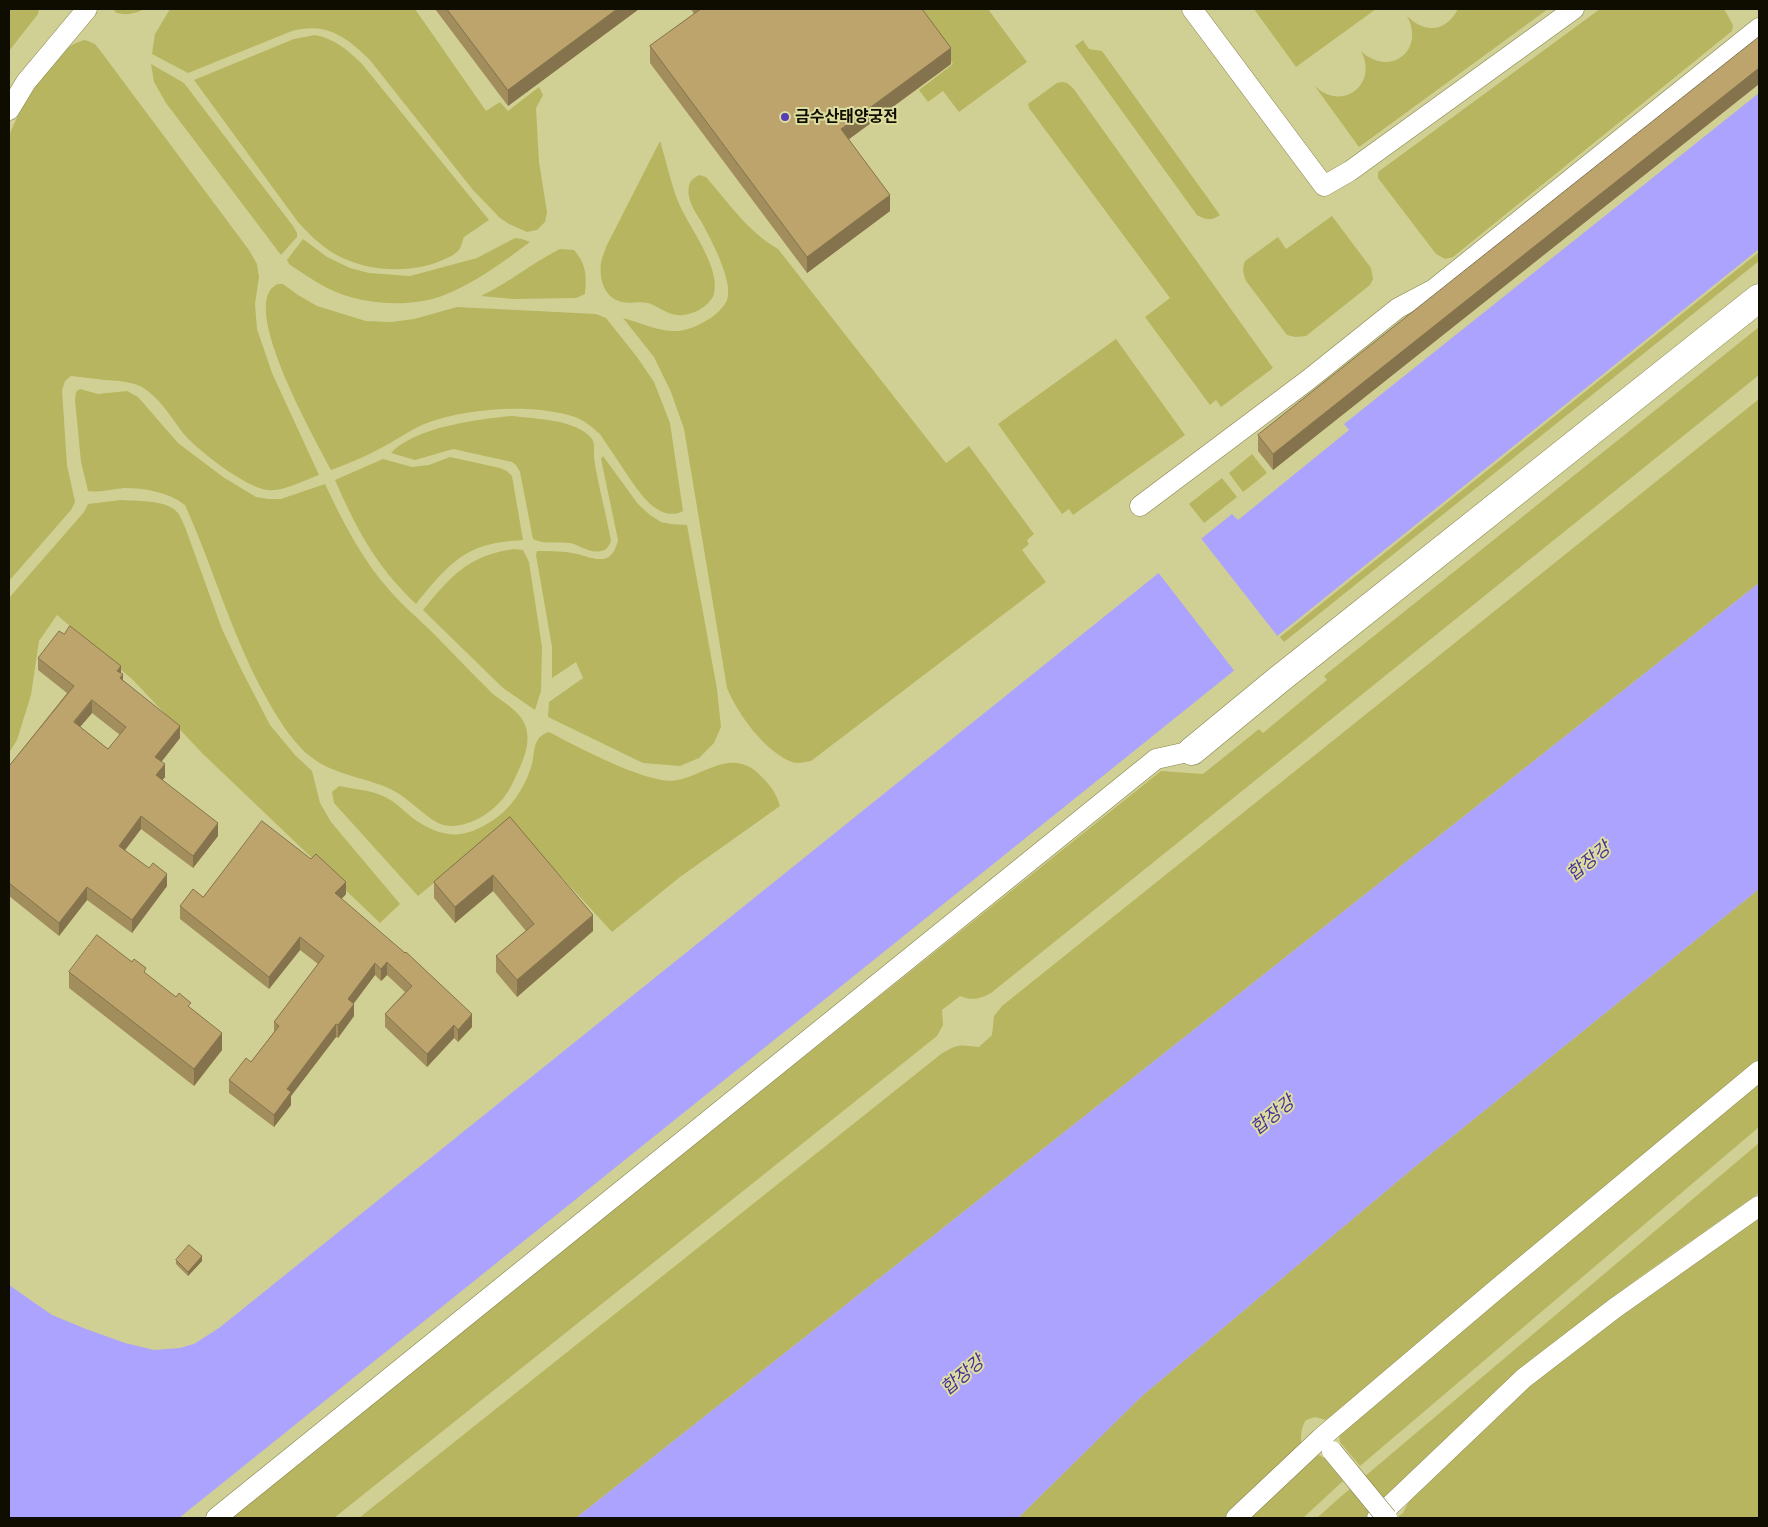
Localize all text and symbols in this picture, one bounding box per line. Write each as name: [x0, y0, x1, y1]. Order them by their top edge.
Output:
place label: 금수산태양궁전: [795, 107, 898, 127]
marker: 금수산태양궁전: [779, 111, 791, 123]
water label: 합장강: [1563, 838, 1615, 886]
water label: 합장강: [1247, 1092, 1299, 1140]
water label: 합장강: [937, 1352, 989, 1400]

